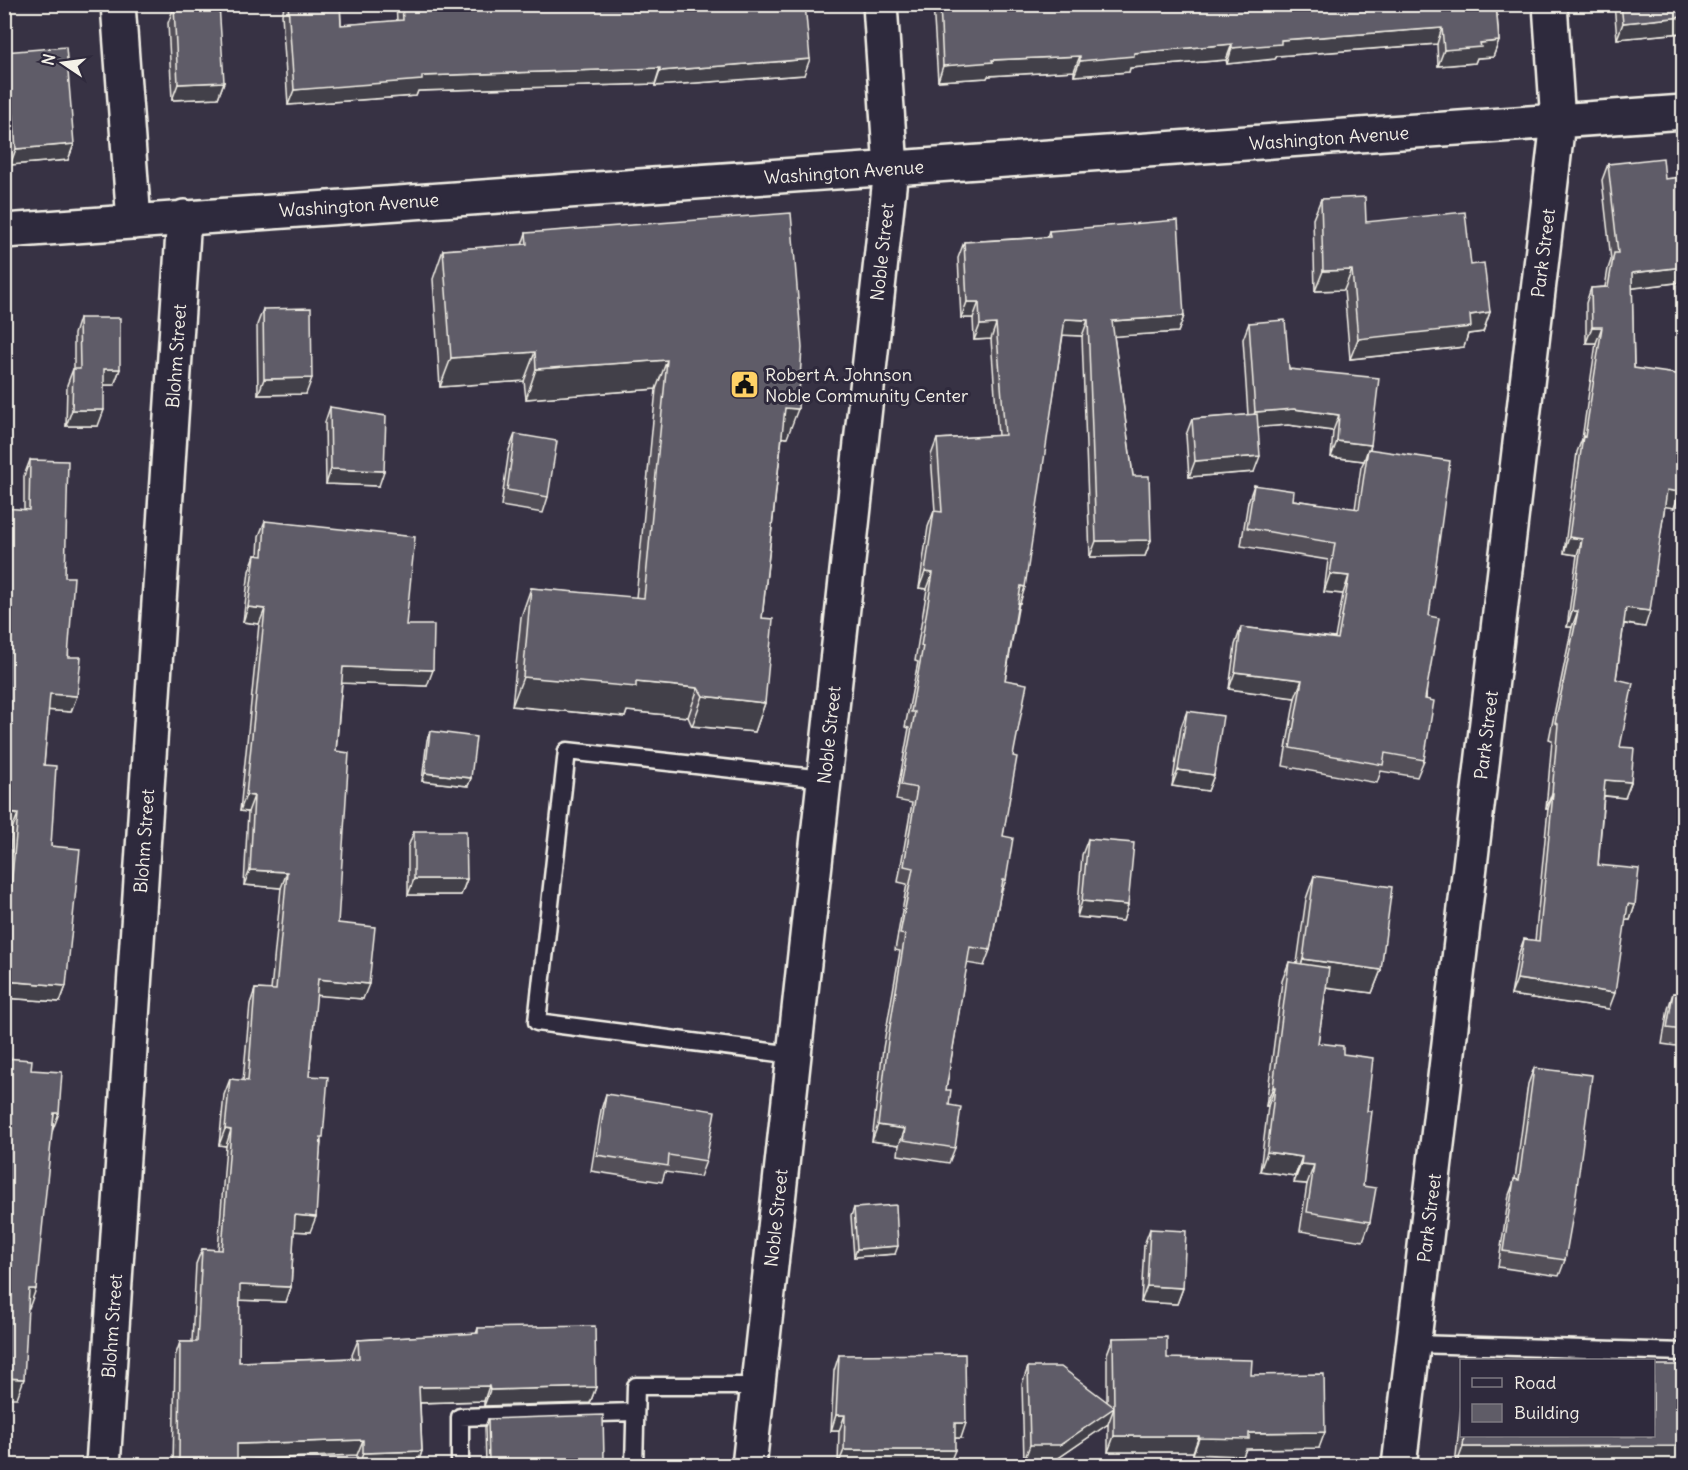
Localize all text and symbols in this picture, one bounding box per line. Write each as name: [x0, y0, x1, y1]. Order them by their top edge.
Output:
north arrow: [33, 33, 93, 93]
text: N: [37, 52, 59, 67]
street label: Washington Avenue: [1248, 121, 1410, 155]
street label: Washington Avenue: [763, 155, 925, 189]
street label: Washington Avenue: [278, 188, 440, 222]
street label: Noble Street: [865, 202, 899, 302]
street label: Park Street: [1526, 207, 1560, 299]
street label: Blohm Street: [161, 303, 191, 409]
place label: Robert A. Johnson Noble Community Center: [765, 363, 969, 407]
public building icon: Robert A. Johnson Noble Community Center: [728, 368, 760, 400]
street label: Noble Street: [812, 685, 846, 785]
street label: Park Street: [1469, 689, 1503, 781]
street label: Blohm Street: [129, 788, 159, 894]
street label: Noble Street: [759, 1168, 793, 1268]
street label: Park Street: [1412, 1172, 1446, 1264]
street label: Blohm Street: [97, 1273, 127, 1379]
legend: [1460, 1359, 1655, 1437]
text: Road: [1514, 1371, 1557, 1394]
text: Building: [1514, 1401, 1579, 1424]

